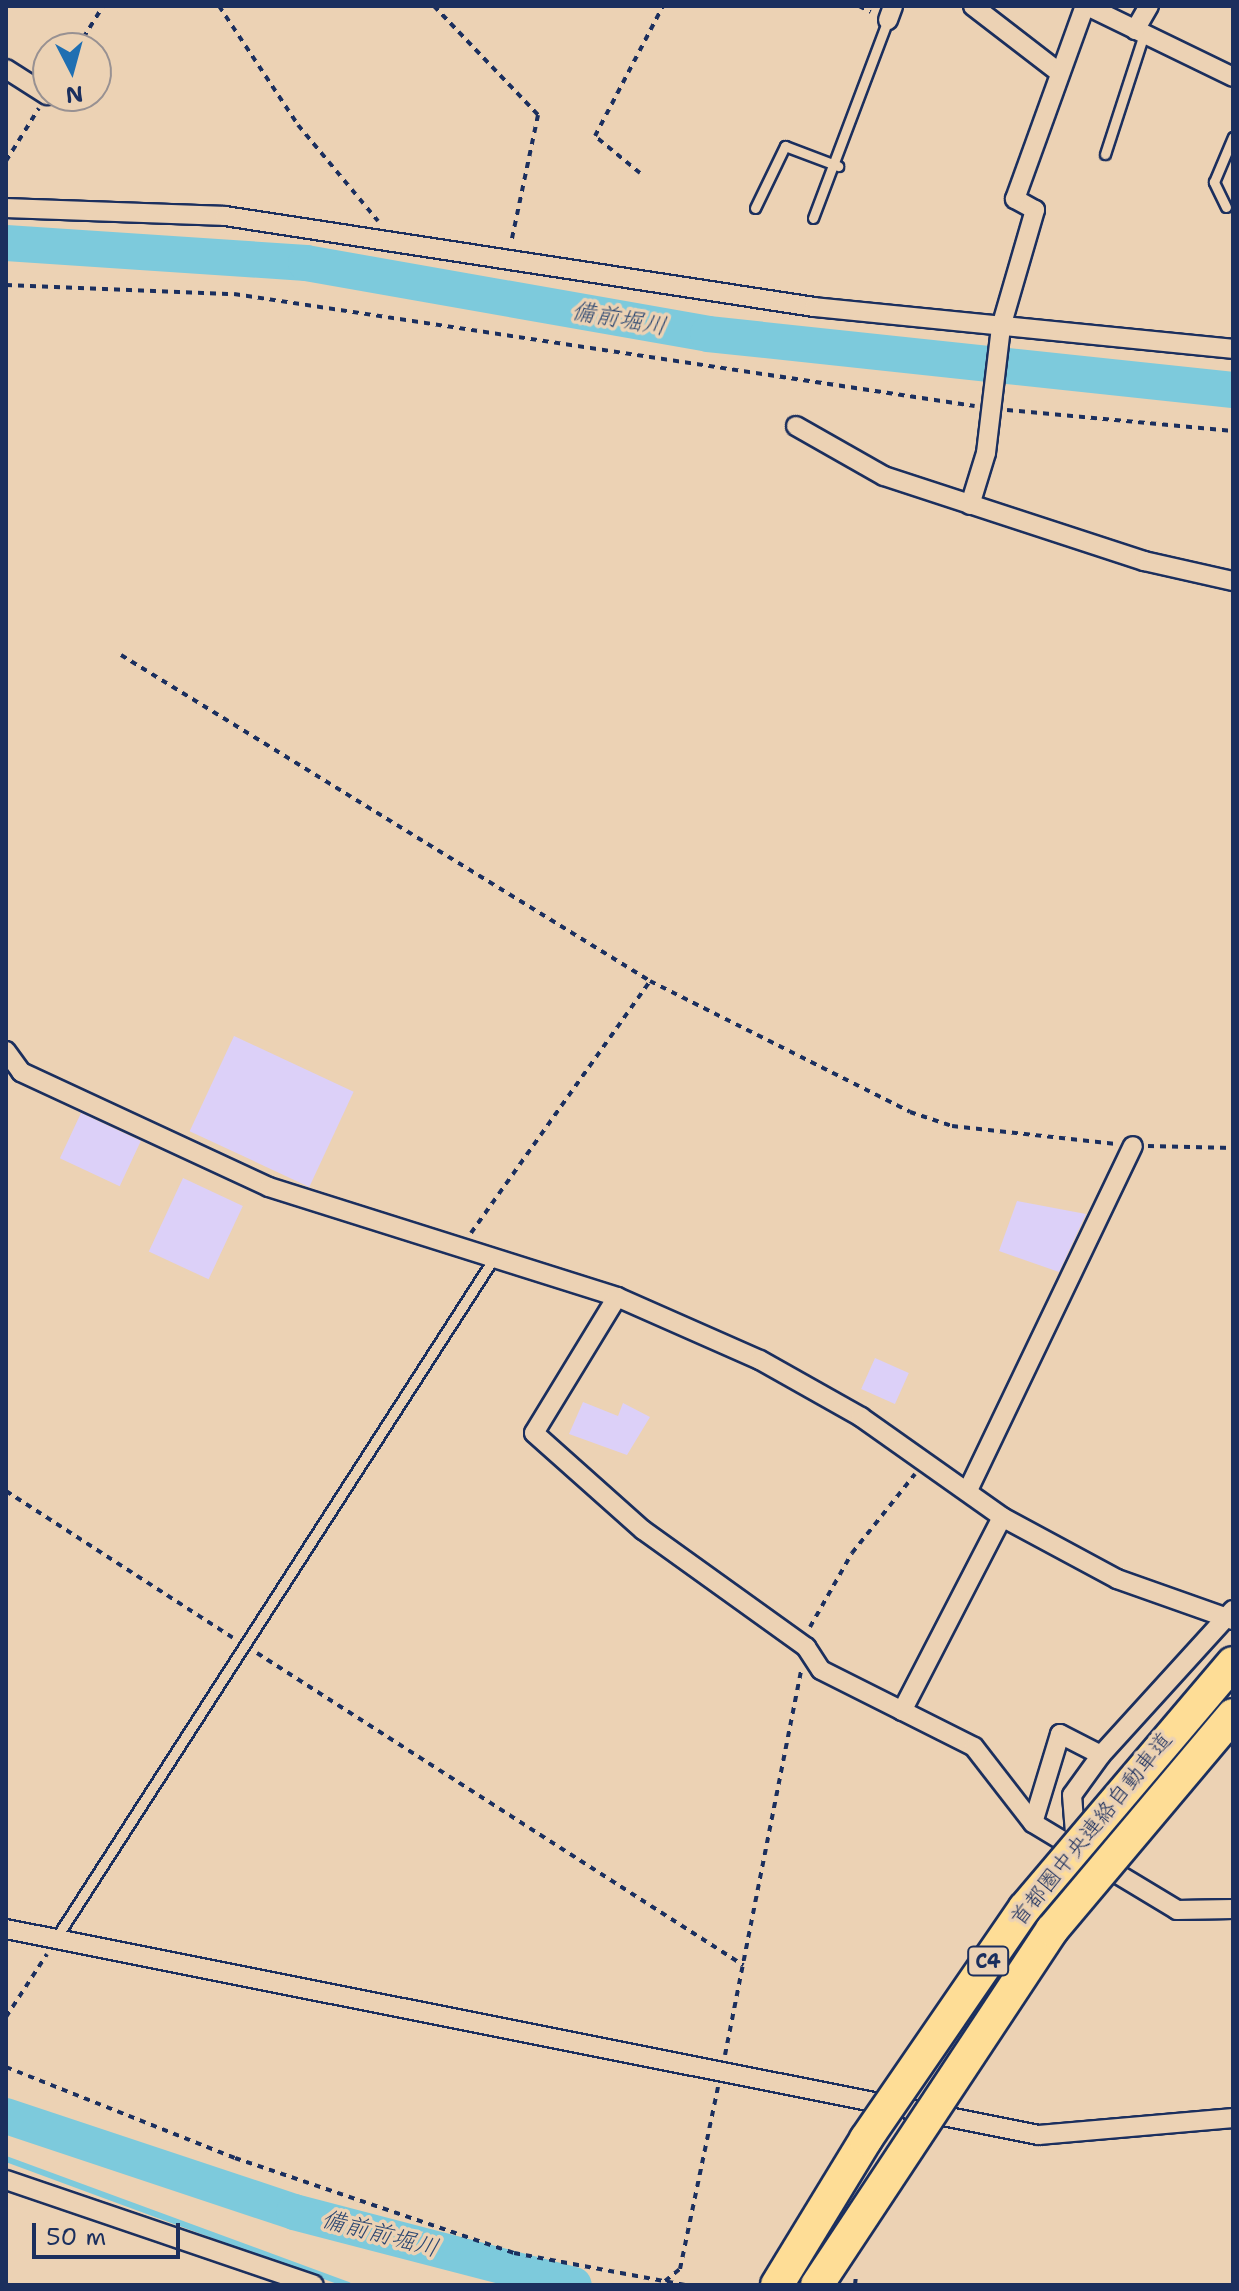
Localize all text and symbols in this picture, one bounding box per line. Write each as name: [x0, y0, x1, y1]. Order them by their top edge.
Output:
north arrow: [32, 32, 112, 112]
text: N: [64, 79, 85, 110]
water label: 備前堀川: [569, 296, 669, 342]
street label: 首都圏中央連絡自動車道: [1005, 1727, 1177, 1931]
road number: C4: [966, 1945, 1010, 1977]
water label: 備前前堀川: [318, 2205, 442, 2263]
scale bar: [36, 2207, 184, 2257]
text: 50 m: [46, 2221, 106, 2253]

